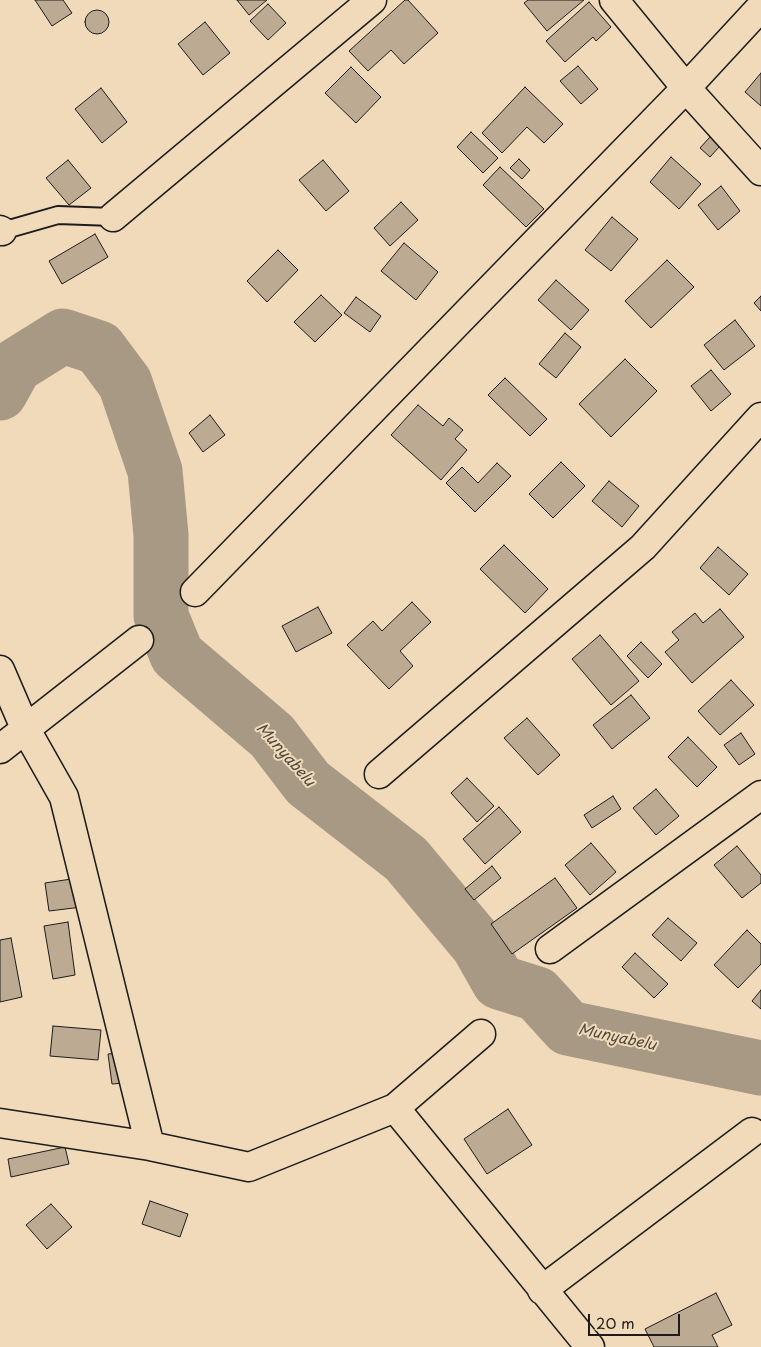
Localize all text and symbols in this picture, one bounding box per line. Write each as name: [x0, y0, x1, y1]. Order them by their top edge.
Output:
water label: Munyabelu: [252, 720, 318, 790]
water label: Munyabelu: [577, 1021, 657, 1055]
scale bar: [591, 1304, 684, 1336]
text: 20 m: [596, 1311, 635, 1334]

